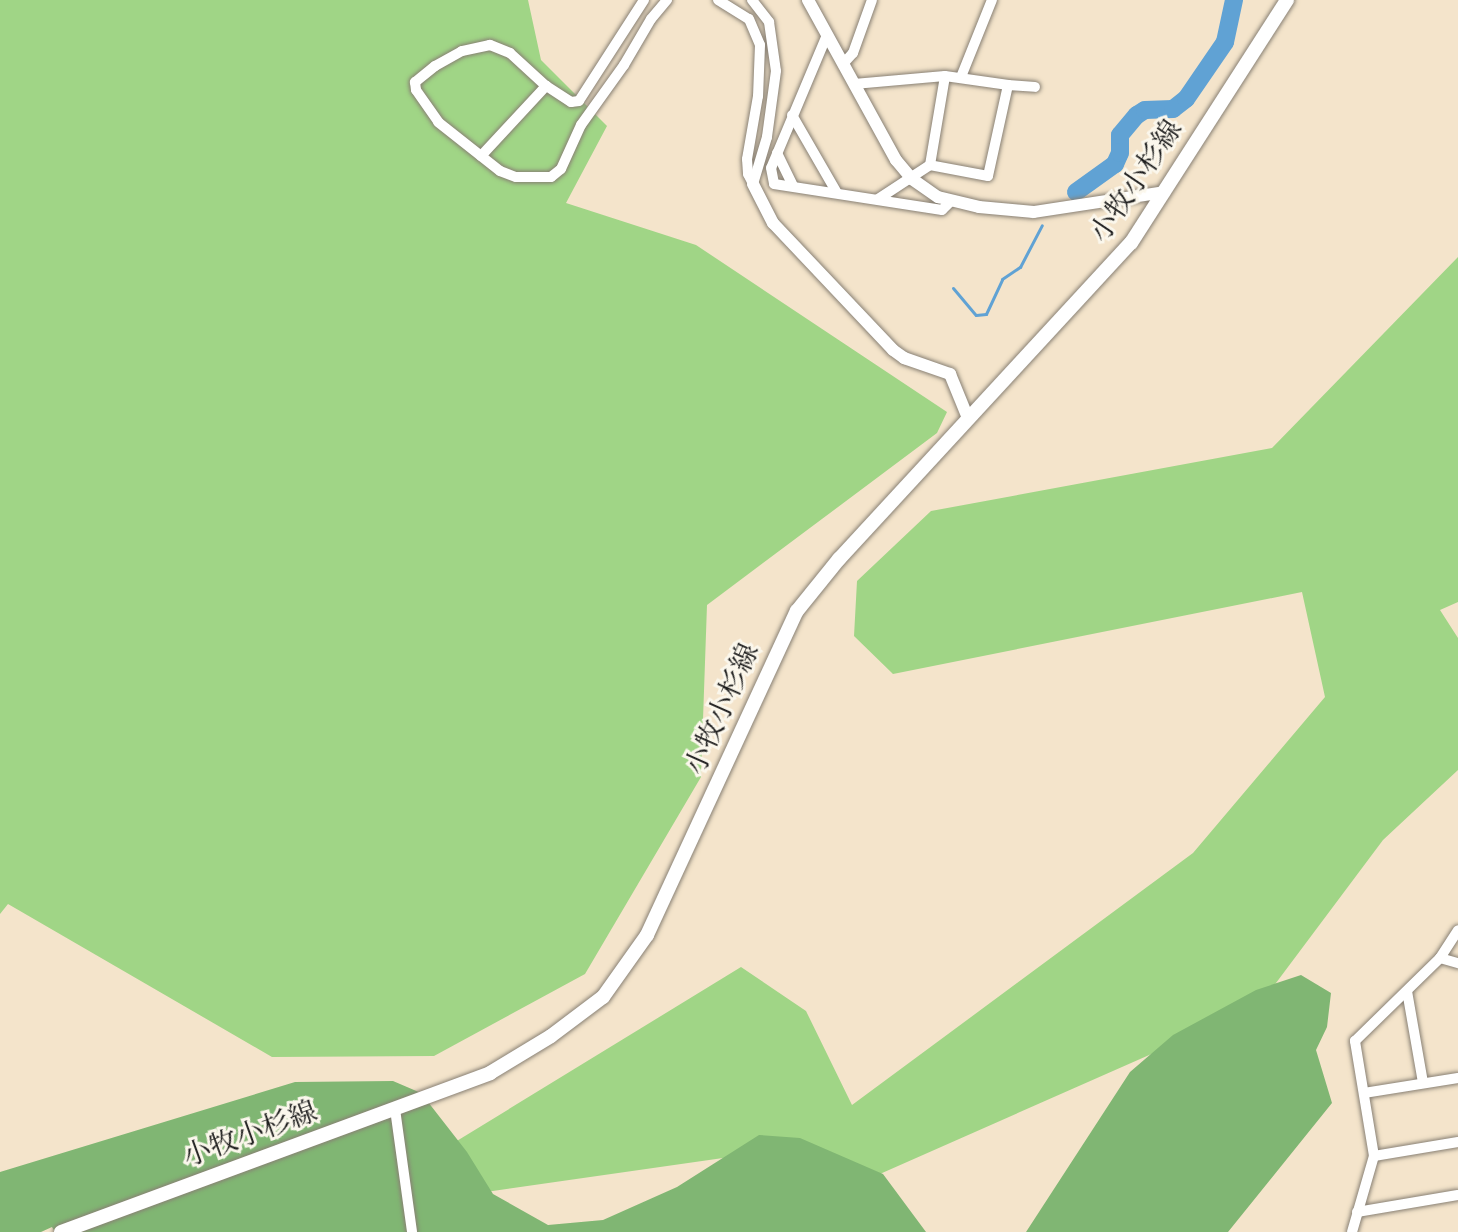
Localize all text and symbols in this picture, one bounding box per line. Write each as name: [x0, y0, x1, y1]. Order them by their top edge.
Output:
street label: 小牧小杉線: [1083, 114, 1189, 248]
street label: 小牧小杉線: [678, 638, 766, 780]
street label: 小牧小杉線: [178, 1094, 322, 1174]

